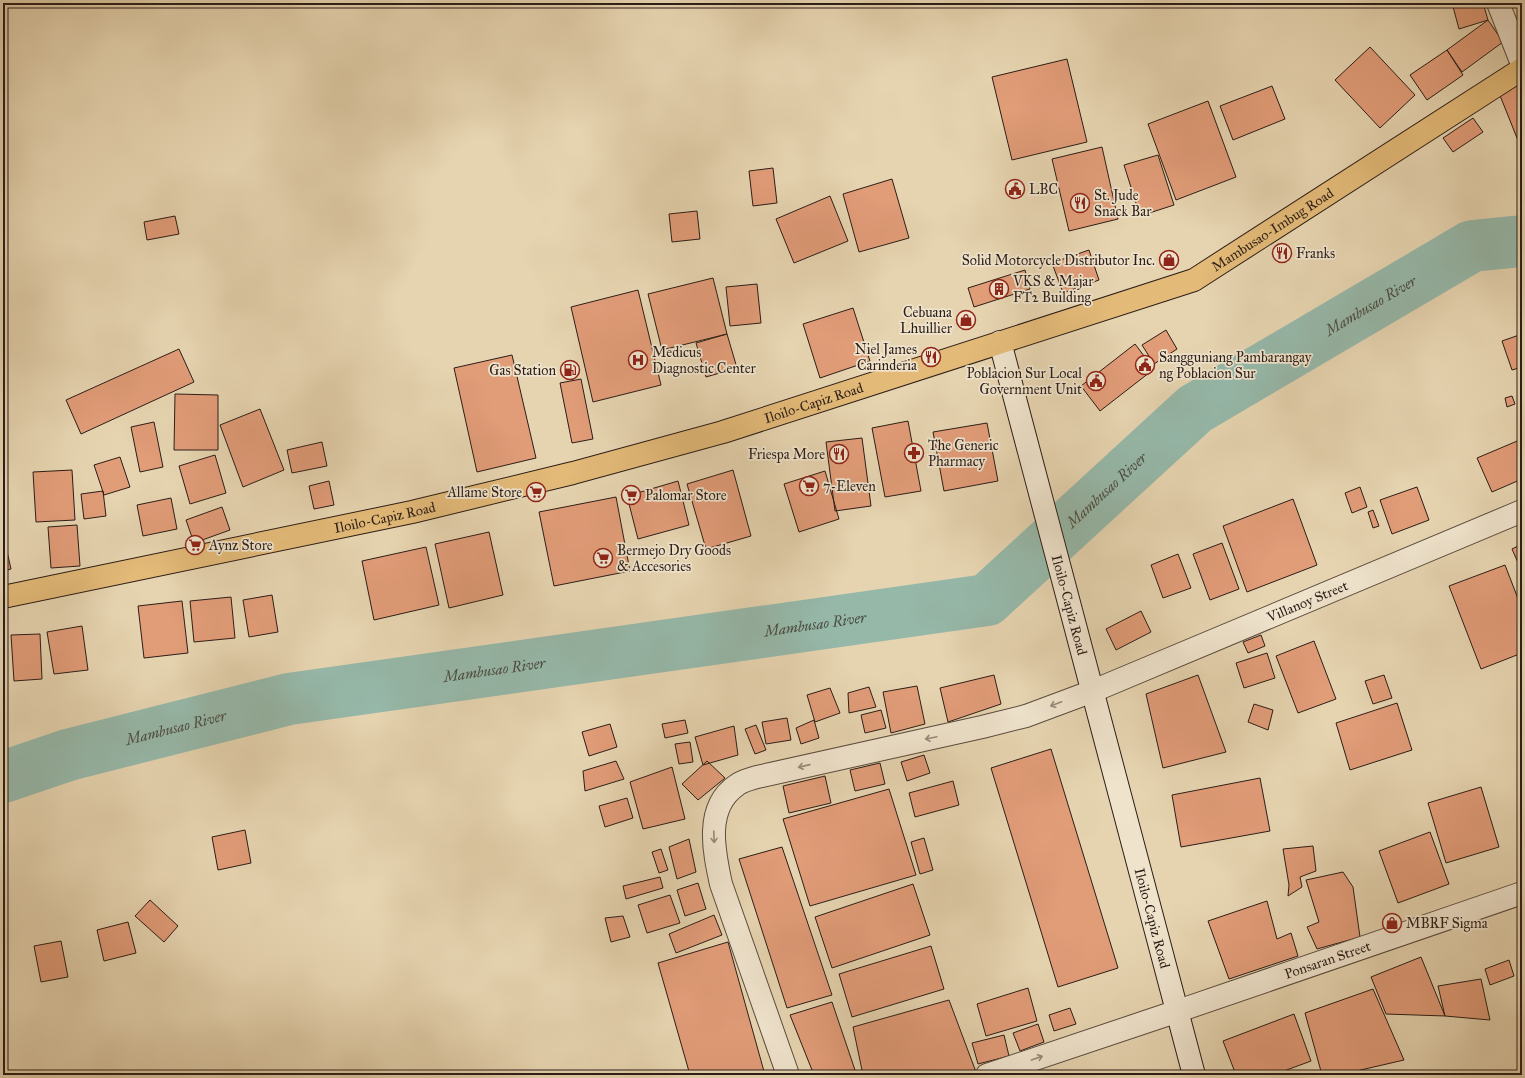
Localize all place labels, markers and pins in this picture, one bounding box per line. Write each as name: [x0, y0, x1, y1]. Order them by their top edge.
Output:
public building icon: LBC: [1004, 178, 1026, 200]
place label: LBC: [1029, 181, 1058, 198]
place label: St. Jude Snack Bar: [1094, 187, 1152, 220]
restaurant icon: St. Jude Snack Bar: [1069, 192, 1091, 214]
restaurant icon: Franks: [1271, 242, 1293, 264]
place label: Franks: [1296, 245, 1335, 262]
shop icon: Solid Motorcycle Distributor Inc.: [1158, 249, 1180, 271]
place label: Solid Motorcycle Distributor Inc.: [962, 252, 1155, 269]
place label: VKS & Majar FT2 Building: [1012, 273, 1094, 306]
building icon: VKS & Majar FT2 Building: [988, 278, 1010, 300]
place label: Cebuana Lhuillier: [900, 304, 953, 337]
shop icon: Cebuana Lhuillier: [955, 309, 977, 331]
place label: Niel James Carinderia: [855, 341, 917, 374]
place label: Medicus Diagnostic Center: [652, 344, 757, 377]
restaurant icon: Niel James Carinderia: [920, 346, 942, 368]
hospital icon: Medicus Diagnostic Center: [627, 349, 649, 371]
place label: Sangguniang Pambarangay ng Poblacion Sur: [1159, 349, 1312, 382]
public building icon: Sangguniang Pambarangay ng Poblacion Sur: [1134, 354, 1156, 376]
fuel station icon: Gas Station: [559, 359, 581, 381]
place label: Gas Station: [489, 362, 556, 379]
place label: Poblacion Sur Local Government Unit: [966, 365, 1082, 398]
public building icon: Poblacion Sur Local Government Unit: [1085, 370, 1107, 392]
place label: The Generic Pharmacy: [928, 437, 999, 470]
pharmacy icon: The Generic Pharmacy: [903, 442, 925, 464]
restaurant icon: Friespa More: [828, 443, 850, 465]
place label: Friespa More: [748, 446, 825, 463]
supermarket icon: 7-Eleven: [798, 475, 820, 497]
place label: 7-Eleven: [823, 478, 876, 495]
supermarket icon: Allame Store: [525, 481, 547, 503]
place label: Allame Store: [446, 484, 522, 501]
supermarket icon: Palomar Store: [620, 484, 642, 506]
place label: Palomar Store: [645, 487, 727, 504]
supermarket icon: Aynz Store: [184, 534, 206, 556]
place label: Aynz Store: [208, 537, 273, 554]
place label: Bermejo Dry Goods & Accesories: [617, 542, 731, 575]
supermarket icon: Bermejo Dry Goods & Accesories: [592, 547, 614, 569]
shop icon: MBRF Sigma: [1381, 912, 1403, 934]
place label: MBRF Sigma: [1406, 915, 1488, 932]

